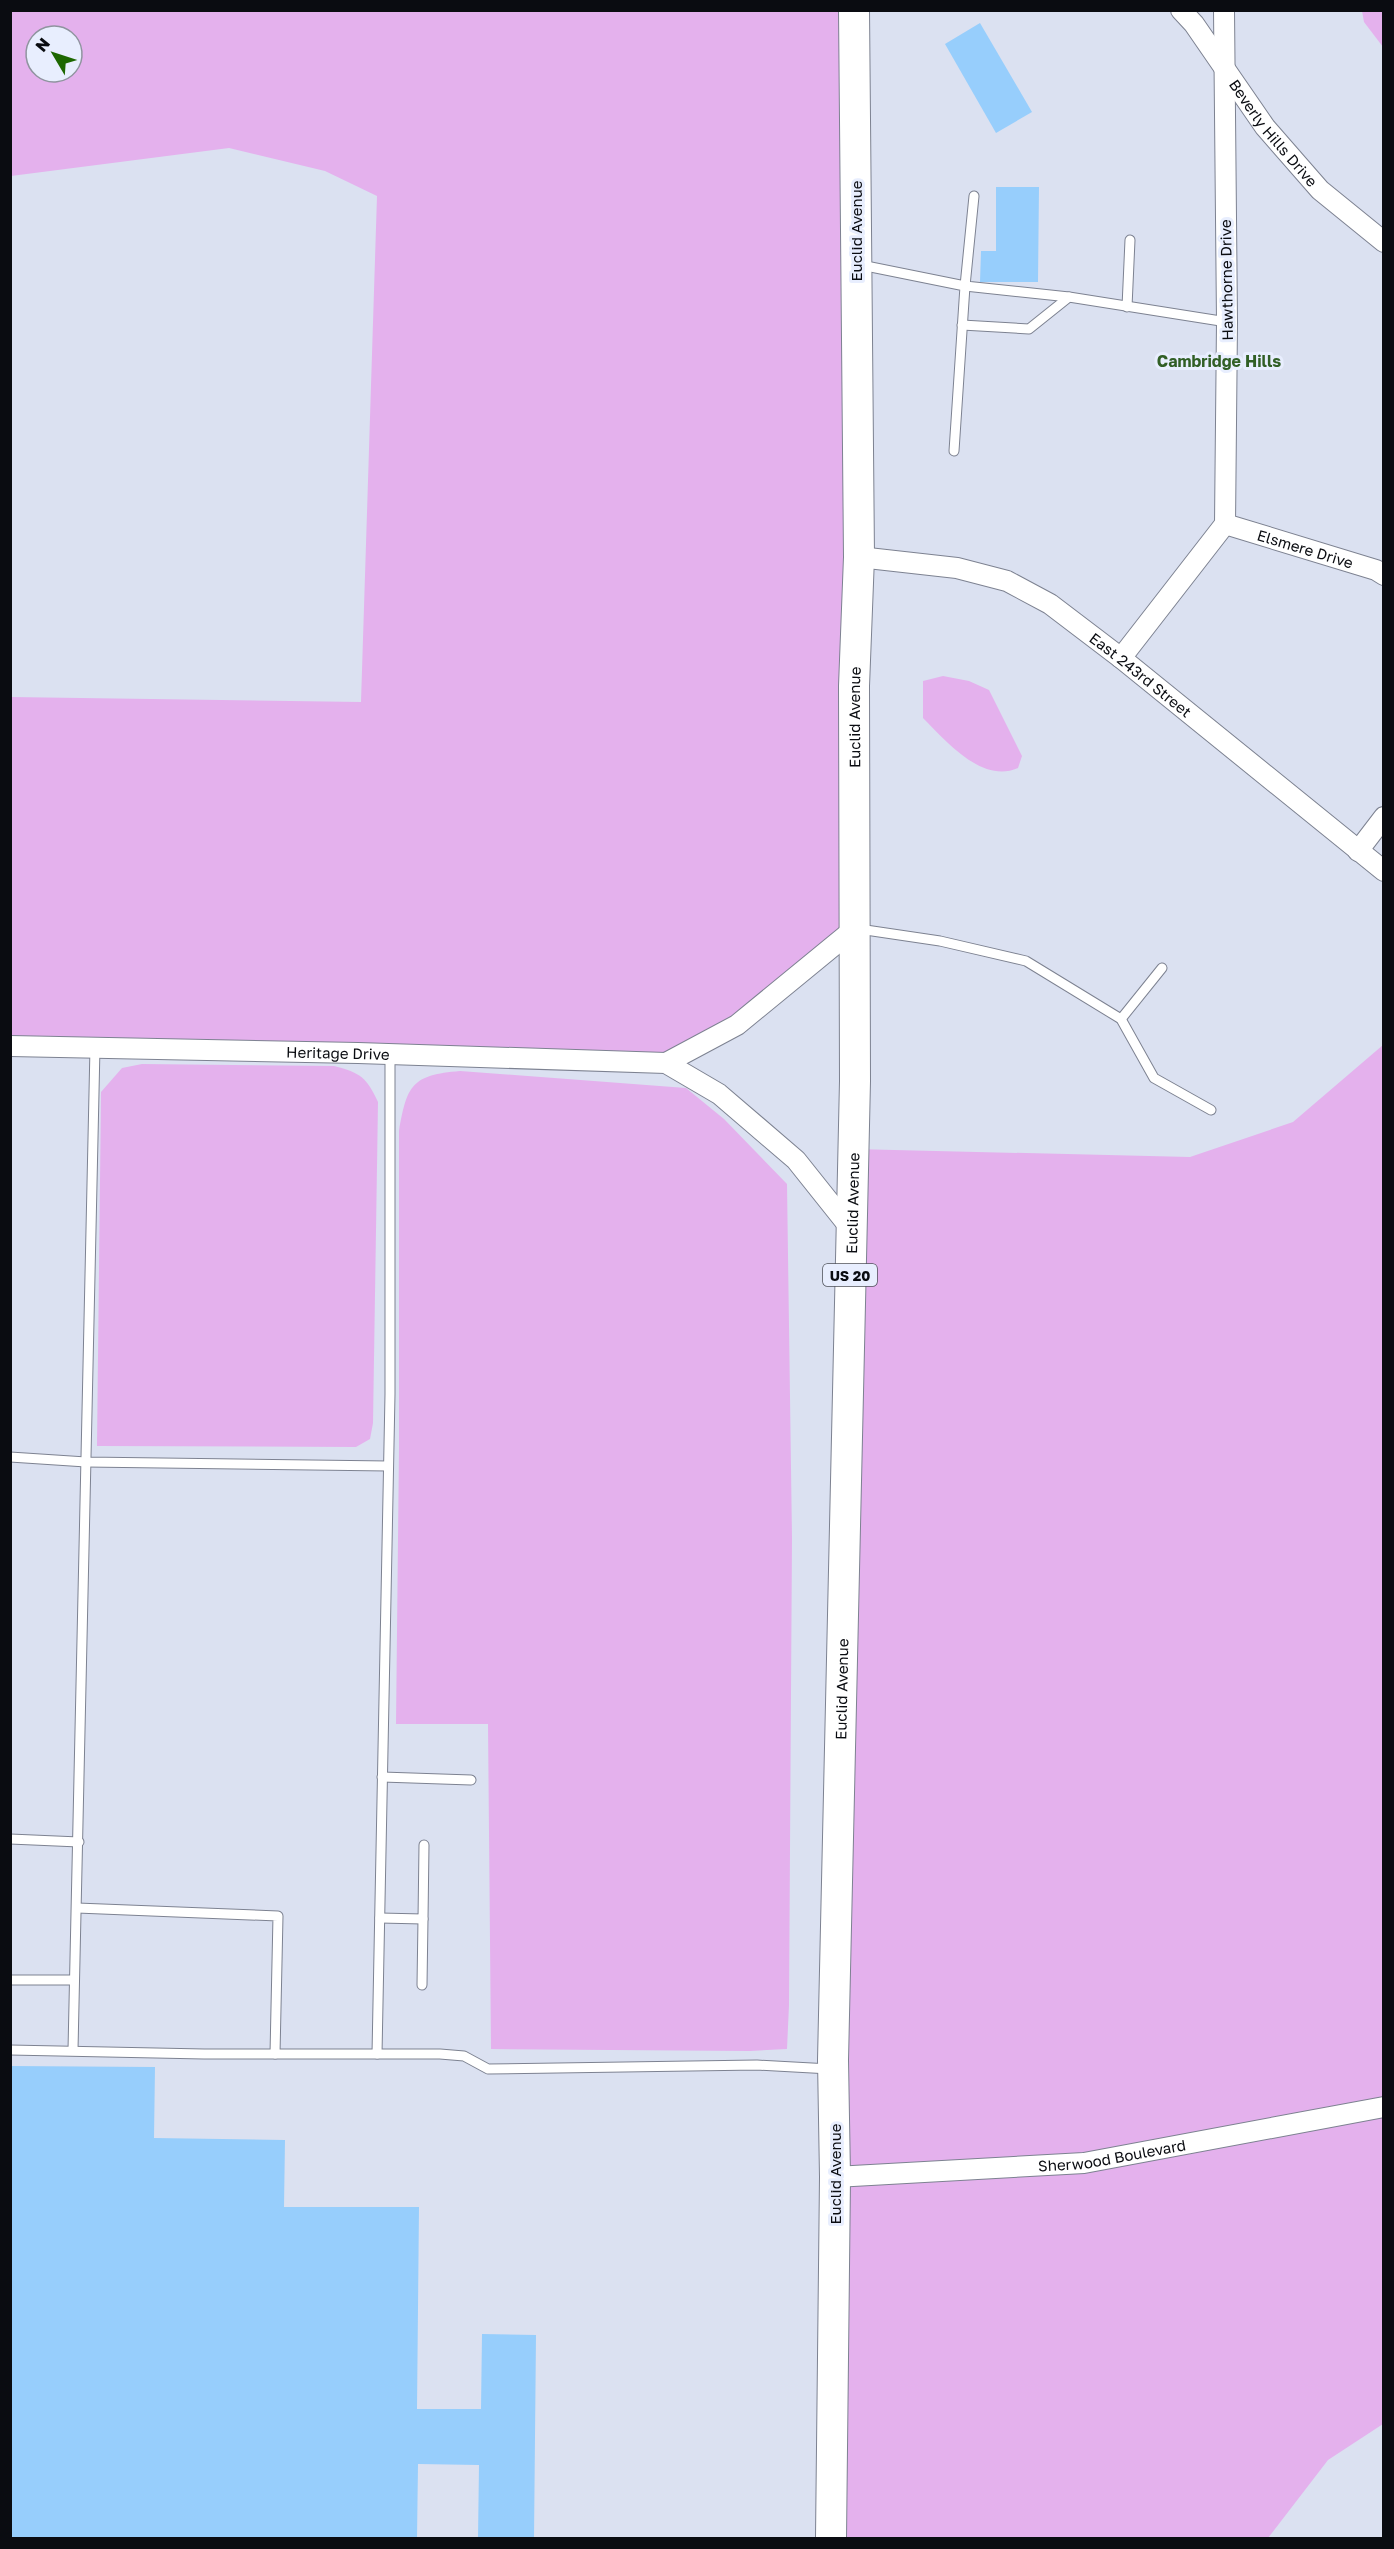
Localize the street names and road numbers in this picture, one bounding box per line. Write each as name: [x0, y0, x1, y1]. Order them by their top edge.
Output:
street label: Beverly Hills Drive: [1226, 76, 1322, 190]
street label: Euclid Avenue: [847, 180, 865, 282]
street label: Hawthorne Drive: [1216, 219, 1236, 341]
street label: Elsmere Drive: [1255, 525, 1356, 572]
street label: East 243rd Street: [1086, 629, 1195, 721]
street label: Euclid Avenue: [845, 666, 864, 768]
street label: Heritage Drive: [286, 1043, 390, 1063]
street label: Euclid Avenue: [842, 1152, 862, 1254]
road number: US 20: [823, 1264, 877, 1286]
street label: Euclid Avenue: [831, 1638, 851, 1740]
street label: Euclid Avenue: [826, 2123, 844, 2225]
street label: Sherwood Boulevard: [1038, 2135, 1187, 2175]

